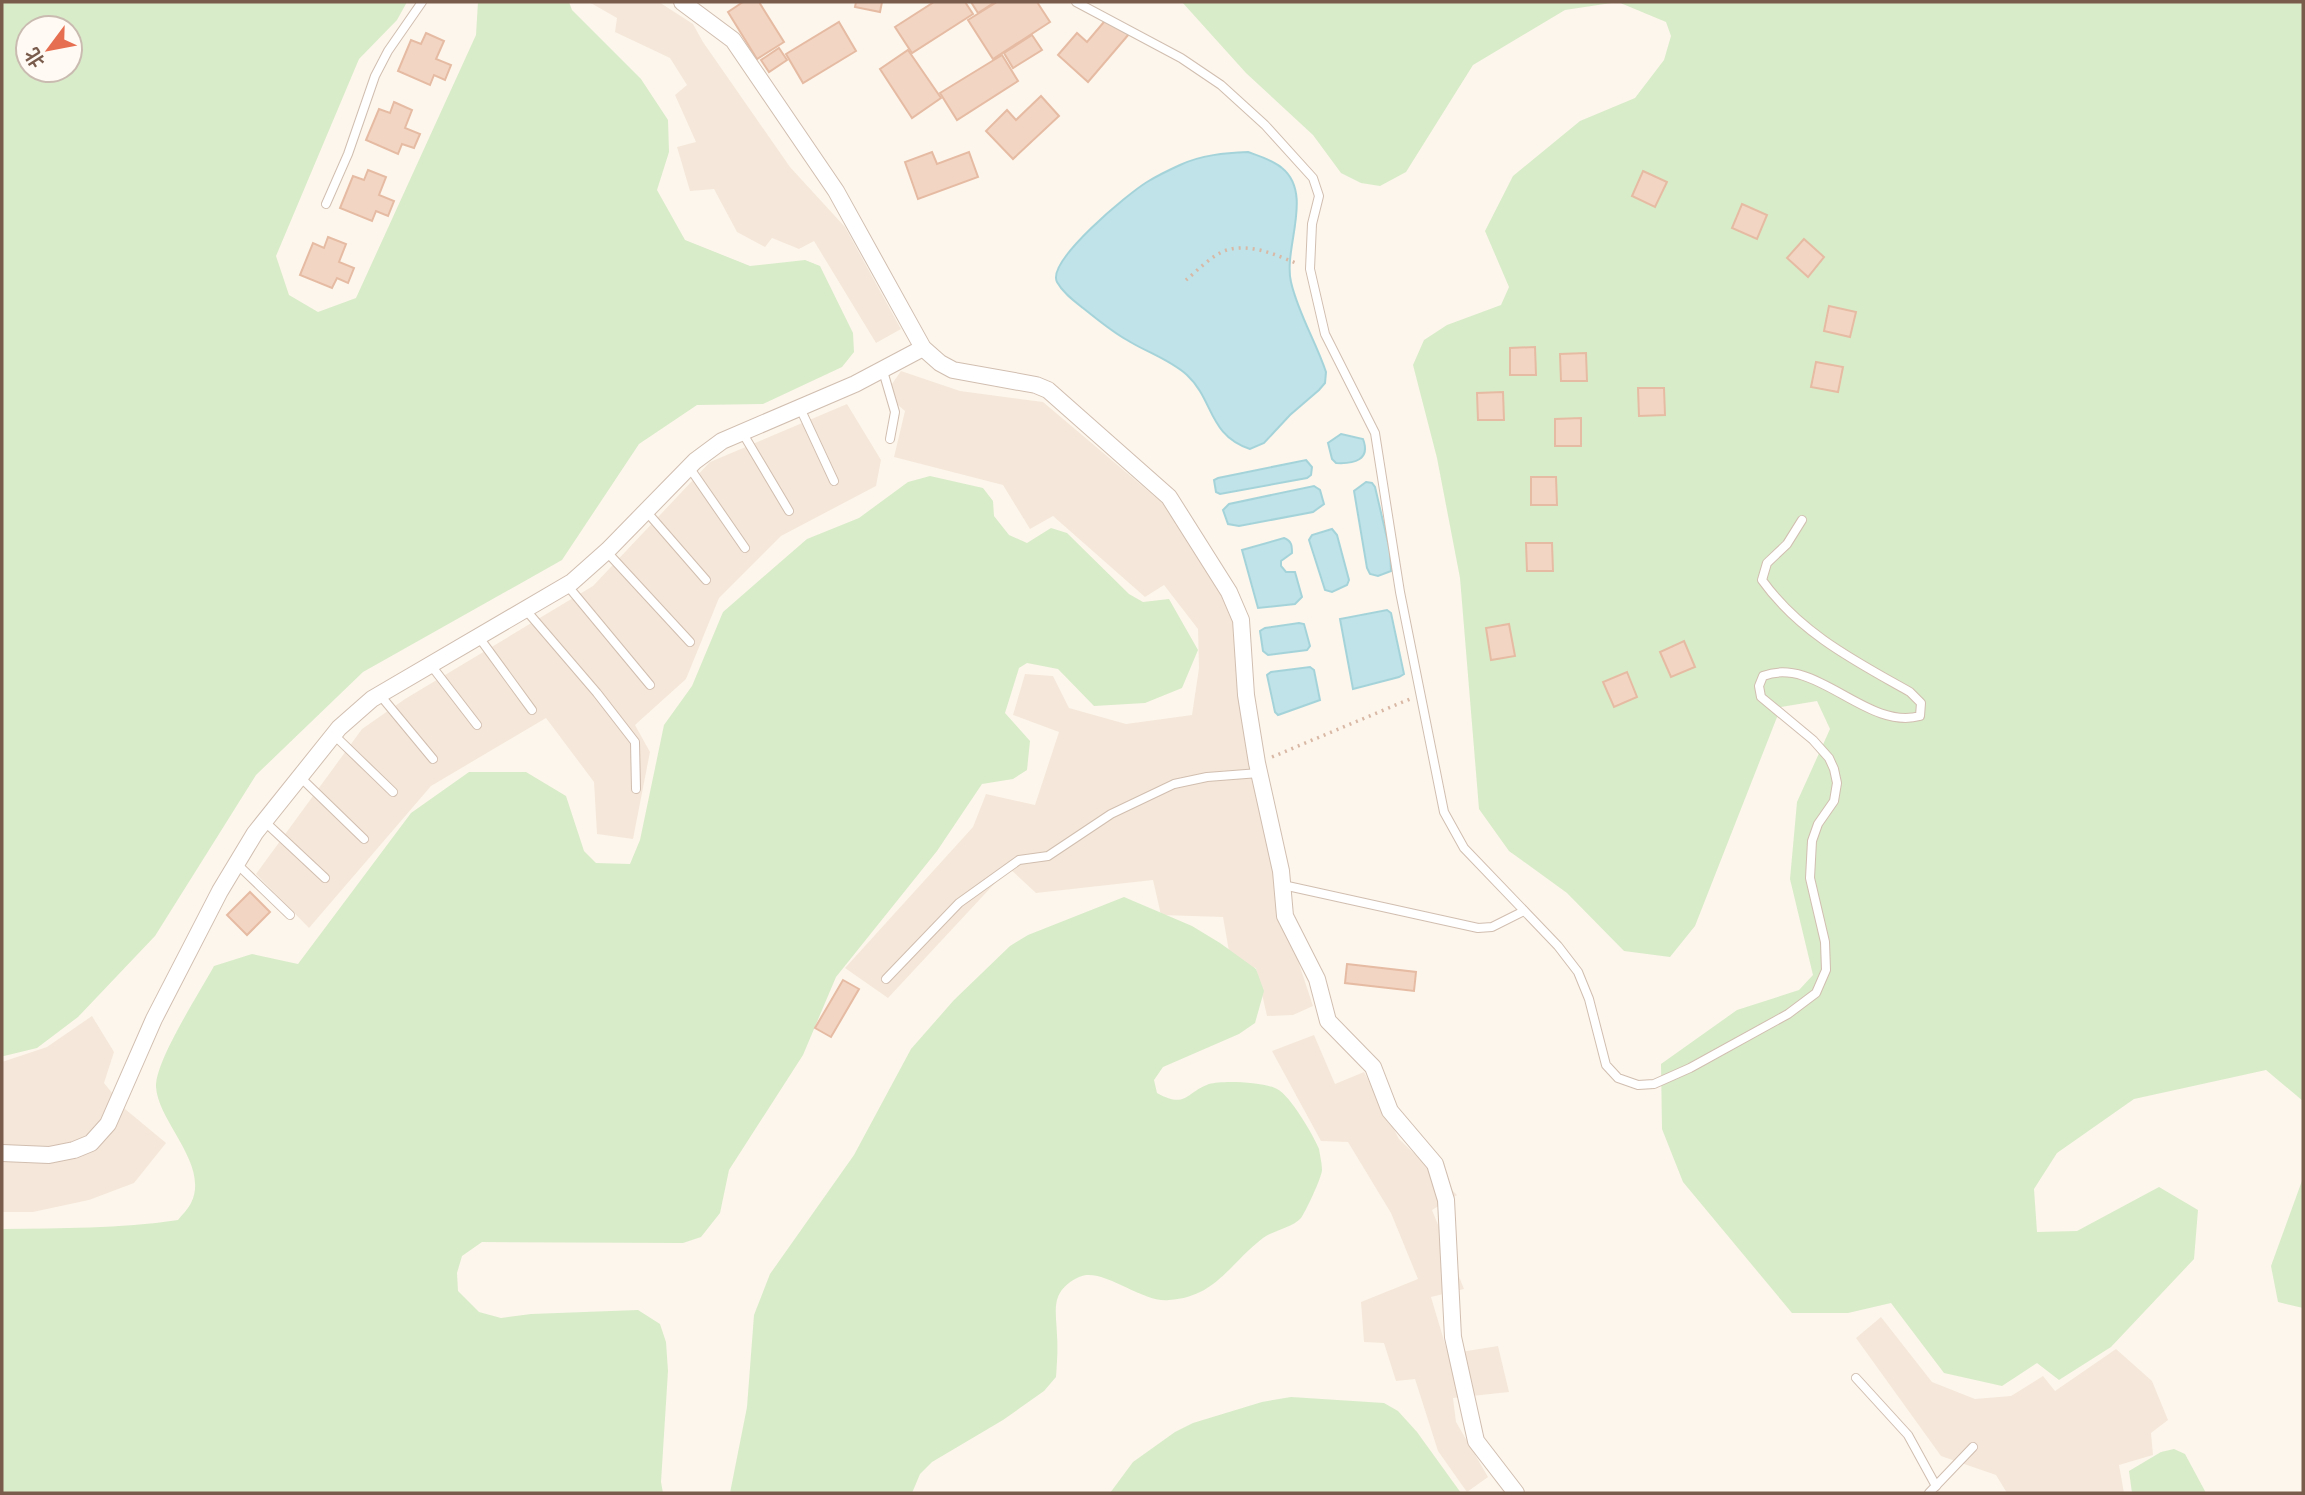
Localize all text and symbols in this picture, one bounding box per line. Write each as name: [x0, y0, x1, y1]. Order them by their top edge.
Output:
north arrow: [14, 14, 84, 84]
text: 北: [19, 43, 51, 72]

